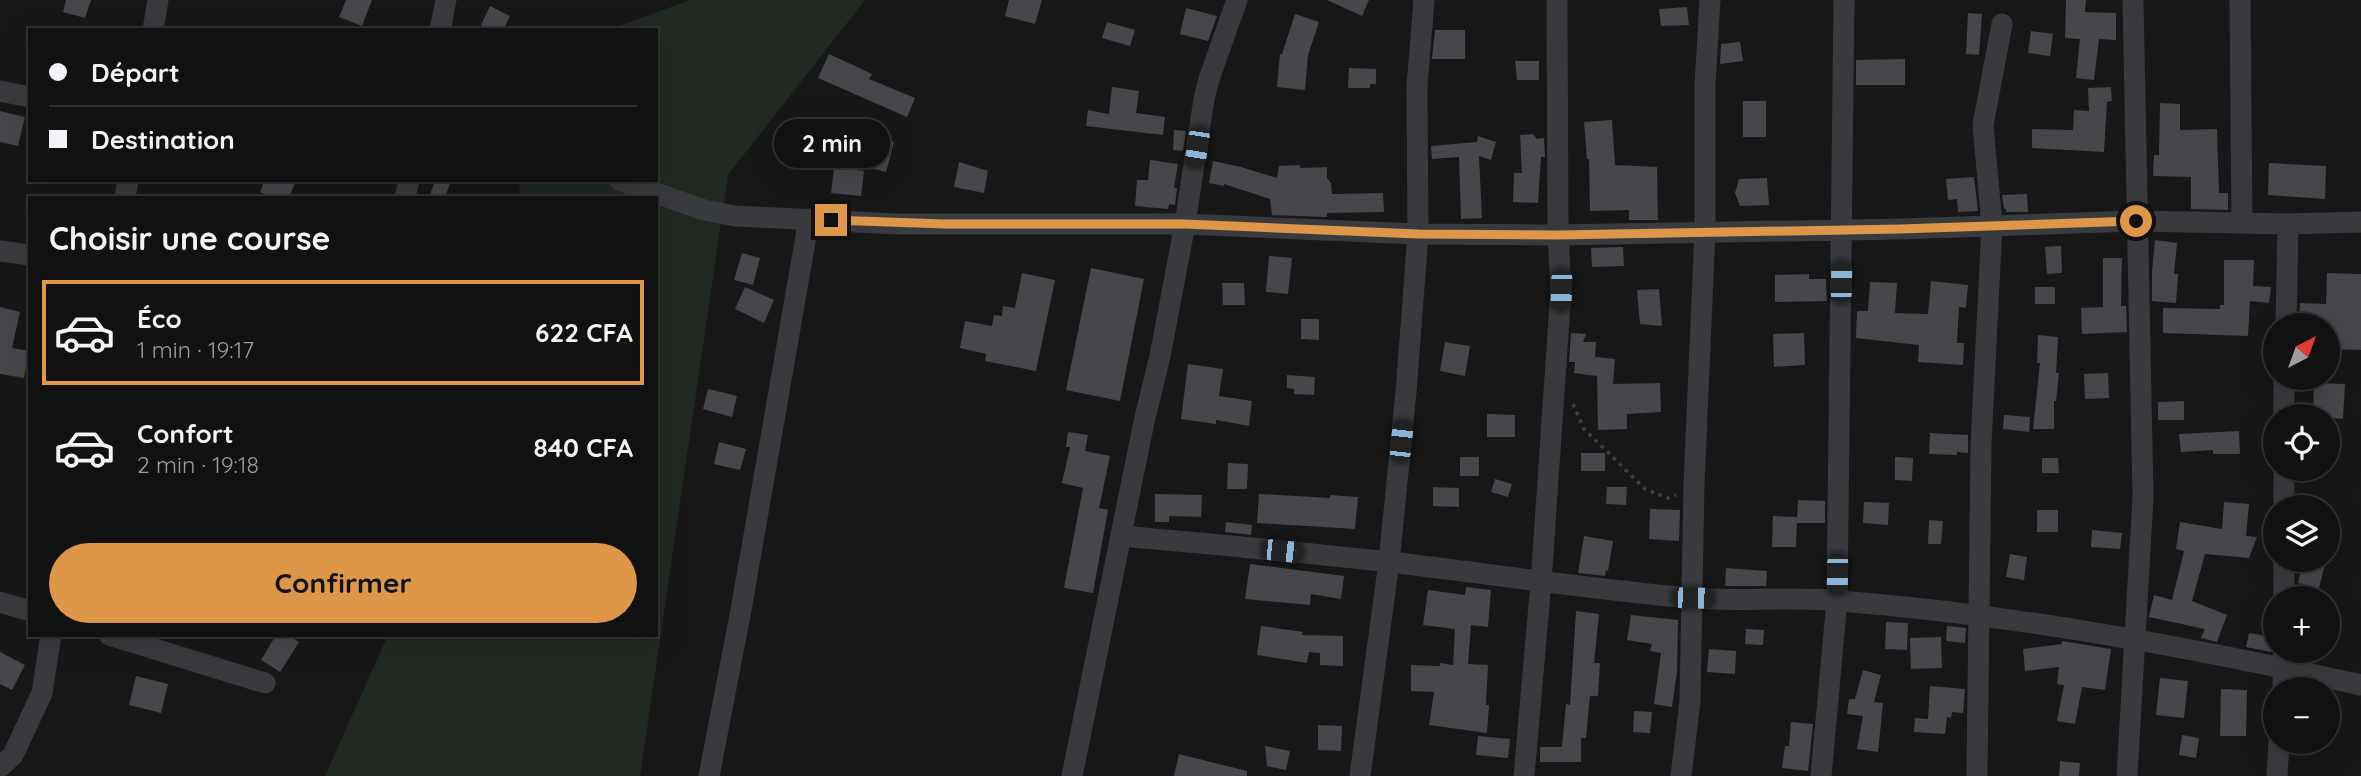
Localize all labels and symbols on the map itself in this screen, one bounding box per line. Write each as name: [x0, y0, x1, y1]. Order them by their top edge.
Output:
callout: 2 min: [773, 118, 889, 168]
car: [1184, 125, 1211, 169]
route end: [815, 204, 847, 236]
route start: [2120, 205, 2152, 237]
car: [1831, 261, 1852, 303]
car: [1550, 269, 1573, 311]
north arrow: [2263, 313, 2340, 390]
car: [1389, 419, 1414, 463]
car: [1261, 538, 1304, 564]
car: [1827, 553, 1848, 595]
car: [1672, 587, 1715, 609]

